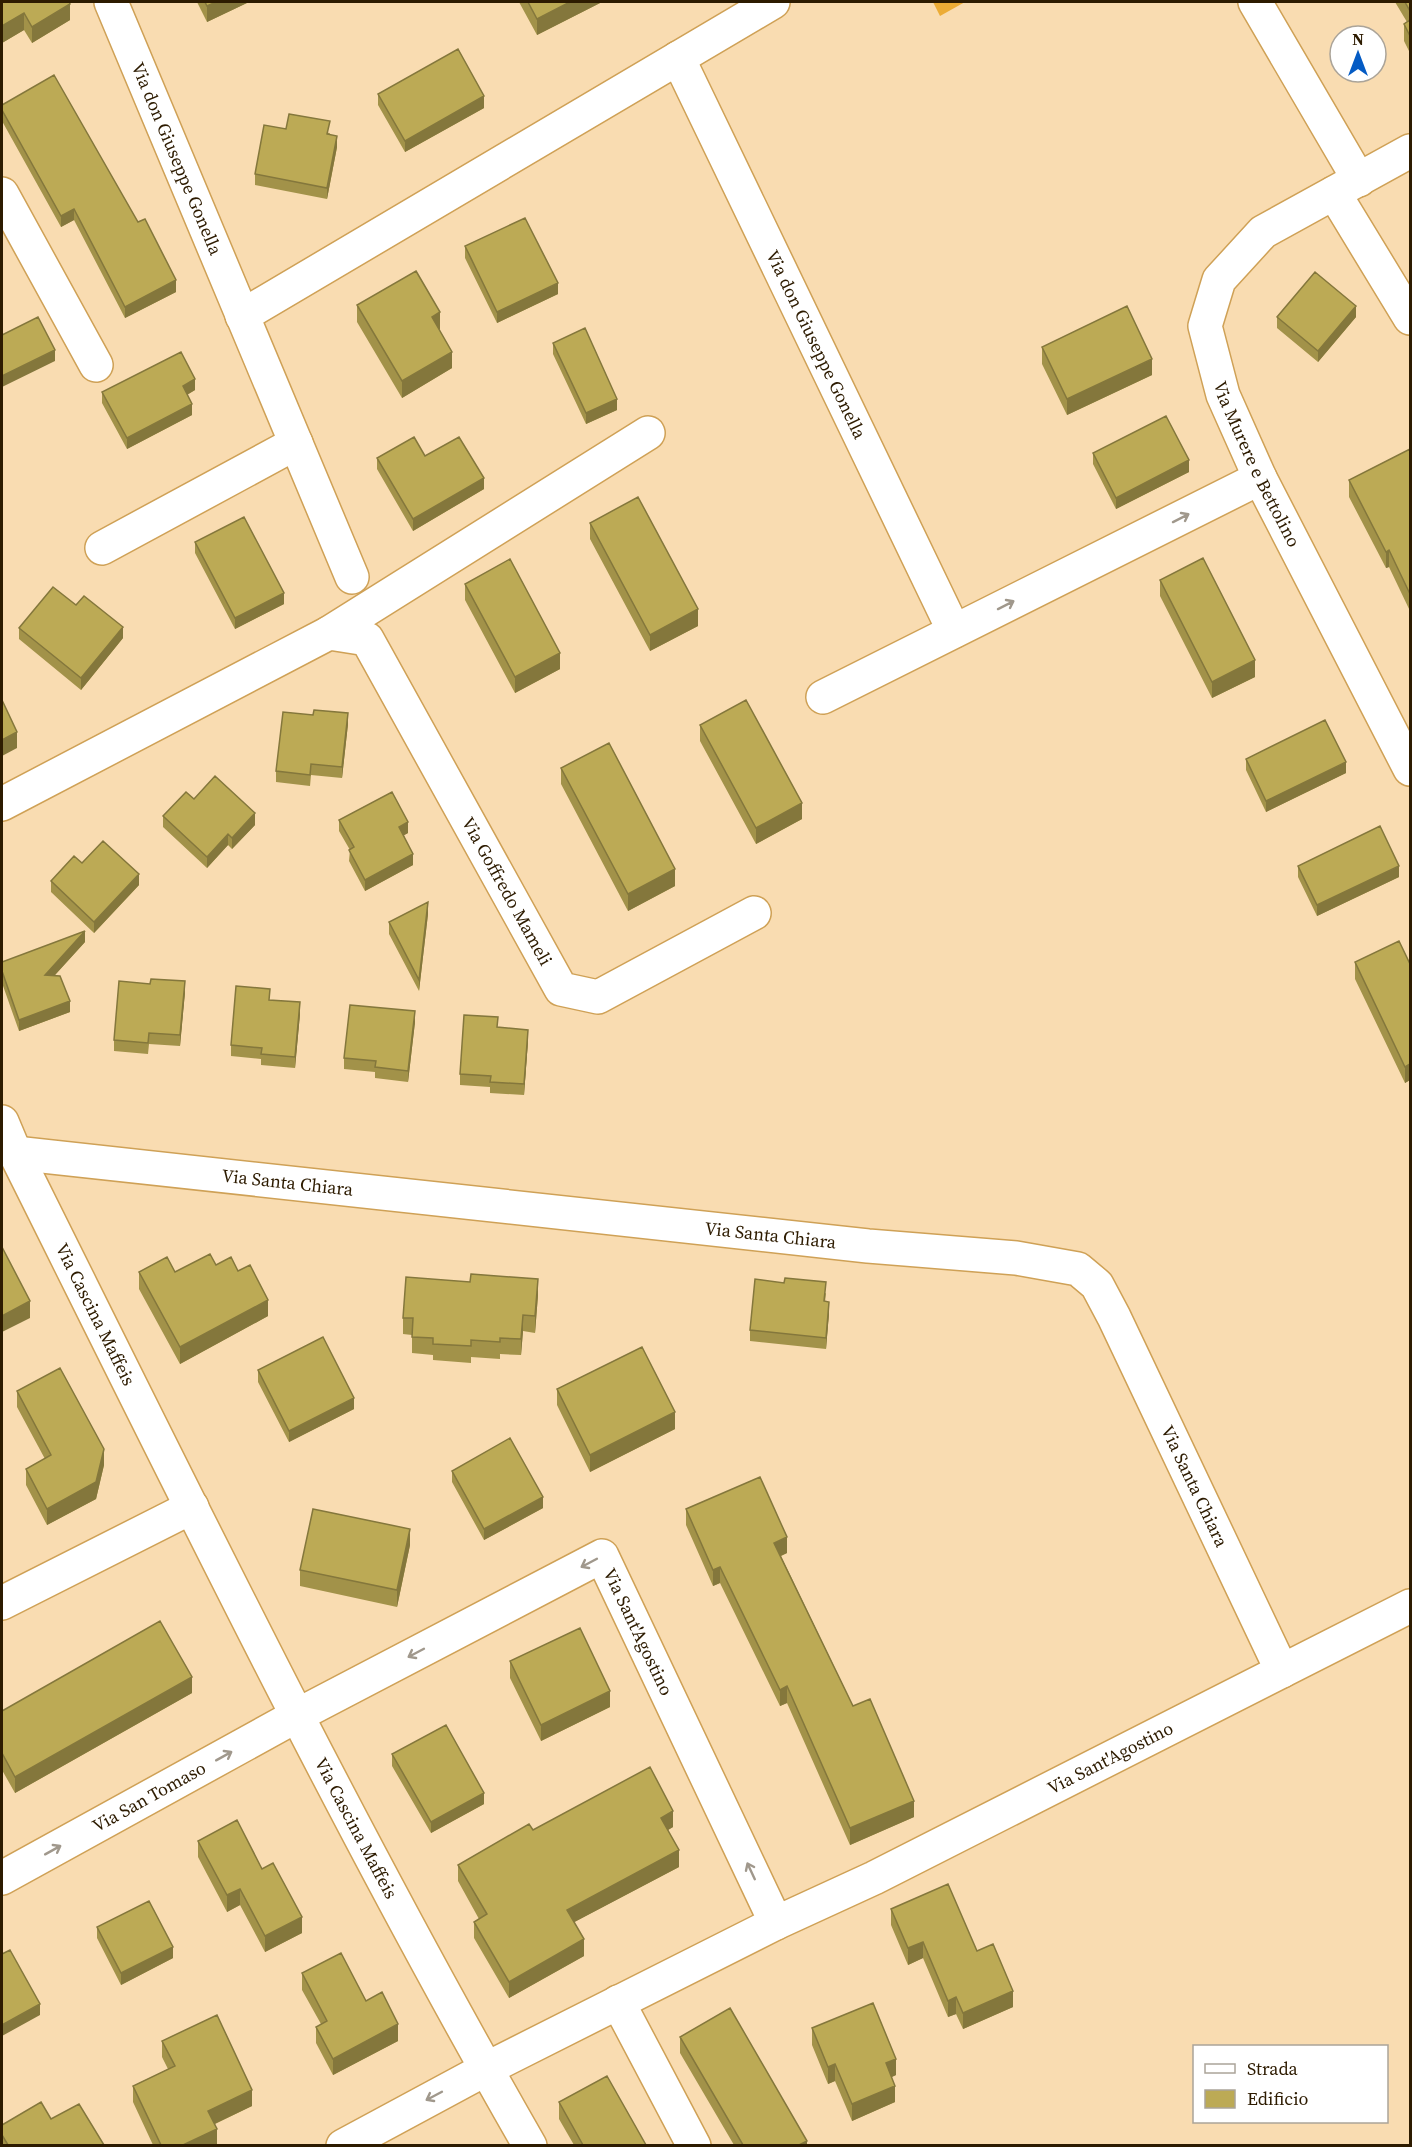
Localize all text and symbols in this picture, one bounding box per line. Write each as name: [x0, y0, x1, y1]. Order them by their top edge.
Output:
north arrow: [1328, 24, 1388, 84]
text: N: [1352, 28, 1364, 50]
street label: Via don Giuseppe Gonella: [126, 58, 229, 259]
street label: Via don Giuseppe Gonella: [760, 246, 873, 444]
street label: Via Murere e Bettolino: [1208, 378, 1307, 551]
one-way arrow: [1171, 512, 1189, 523]
one-way arrow: [997, 599, 1014, 611]
street label: Via Goffredo Mameli: [456, 812, 559, 970]
street label: Via Santa Chiara: [221, 1163, 355, 1202]
street label: Via Santa Chiara: [704, 1215, 838, 1255]
street label: Via Cascina Maffeis: [50, 1239, 142, 1390]
street label: Via Santa Chiara: [1155, 1421, 1235, 1552]
one-way arrow: [581, 1557, 598, 1569]
street label: Via Sant'Agostino: [598, 1564, 679, 1700]
one-way arrow: [408, 1647, 425, 1659]
street label: Via Sant'Agostino: [1043, 1715, 1177, 1800]
one-way arrow: [214, 1750, 232, 1761]
street label: Via Cascina Maffeis: [309, 1753, 404, 1903]
street label: Via San Tomaso: [88, 1755, 210, 1838]
one-way arrow: [44, 1844, 61, 1856]
one-way arrow: [745, 1862, 757, 1880]
legend: [1193, 2045, 1388, 2123]
text: Strada: [1247, 2056, 1298, 2081]
text: Edificio: [1247, 2086, 1308, 2111]
one-way arrow: [426, 2090, 443, 2102]

